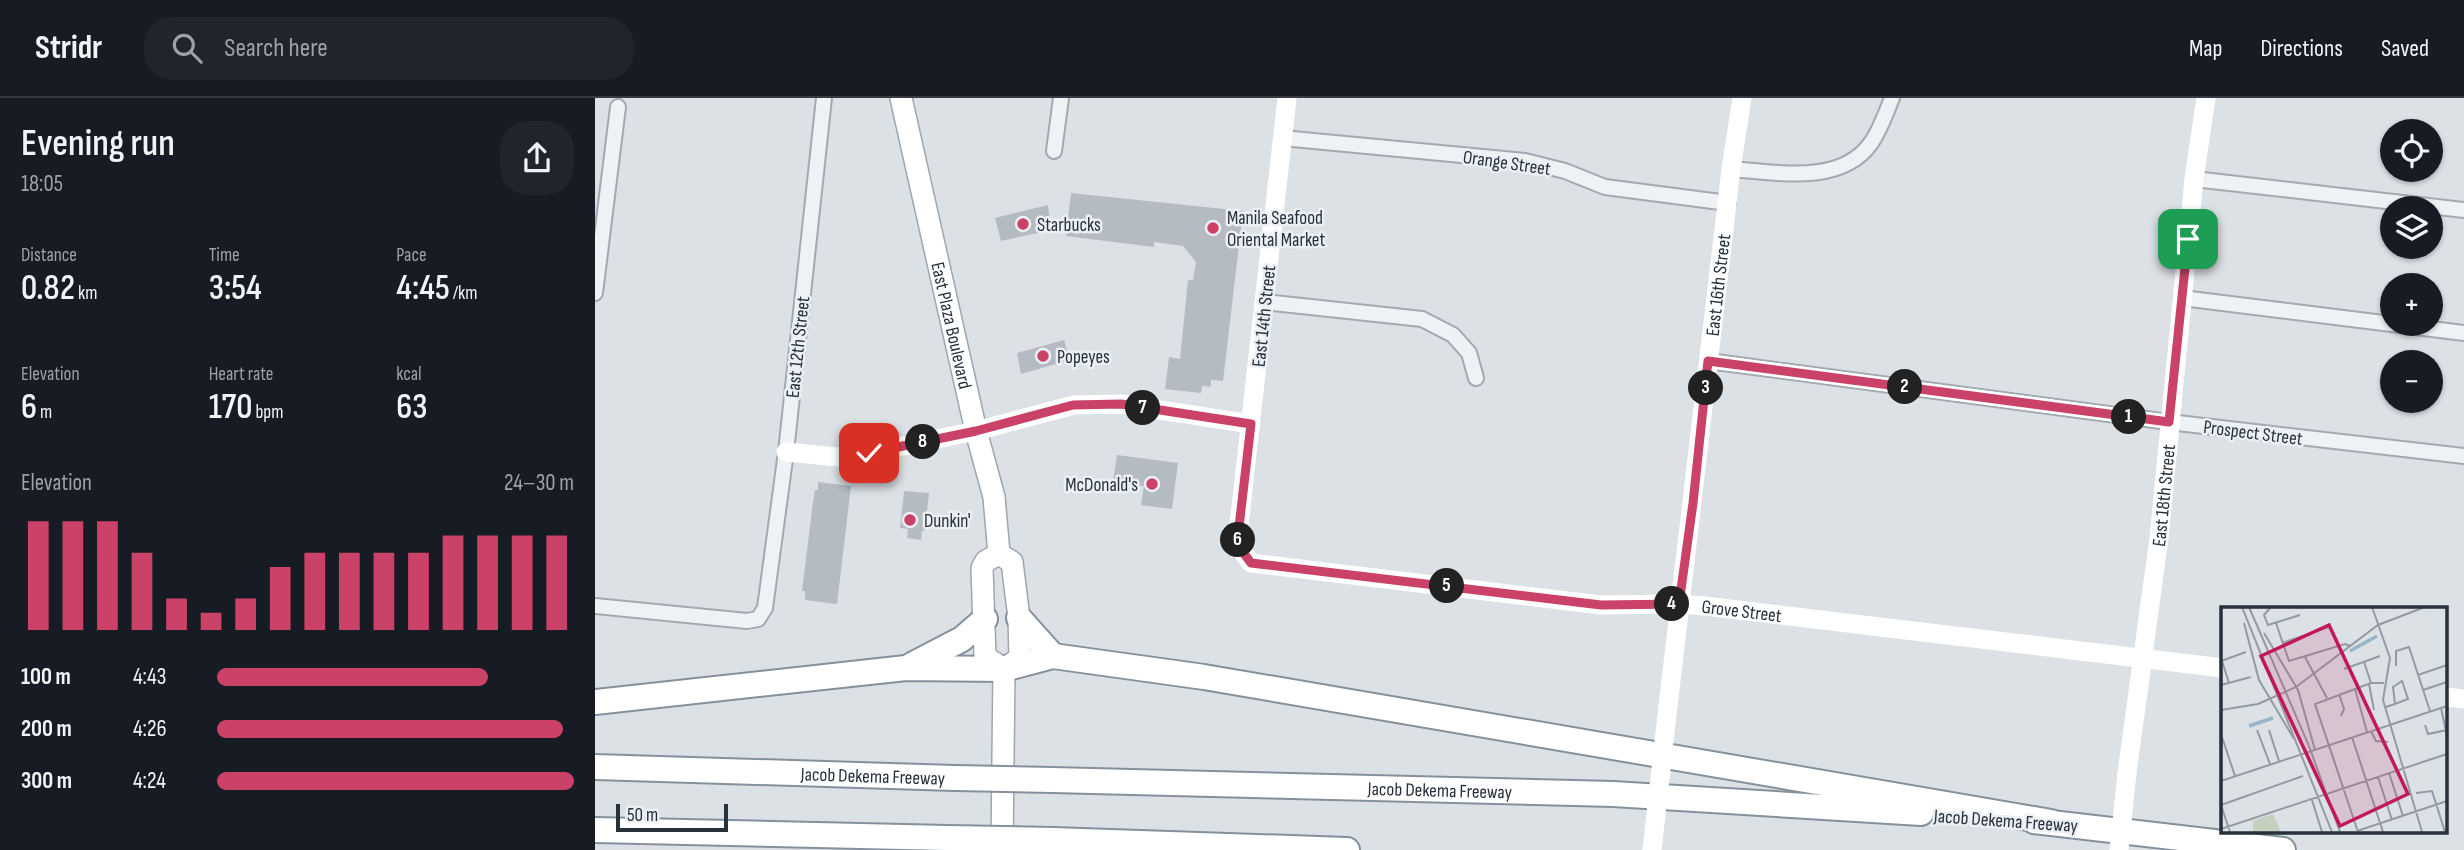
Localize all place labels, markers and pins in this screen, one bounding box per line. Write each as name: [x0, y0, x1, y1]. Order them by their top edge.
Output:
place label: Manila Seafood Oriental Market: [1227, 207, 1325, 252]
pin: [2158, 209, 2218, 269]
place label: Starbucks: [1037, 214, 1101, 237]
marker: Starbucks: [1015, 216, 1031, 232]
marker: Manila Seafood Oriental Market: [1205, 220, 1221, 236]
place label: Popeyes: [1057, 346, 1110, 369]
marker: Popeyes: [1035, 348, 1051, 364]
pin: 3: [1689, 370, 1723, 406]
pin: 2: [1887, 370, 1923, 404]
pin: 7: [1125, 390, 1161, 426]
pin: 1: [2111, 400, 2147, 434]
pin: [839, 423, 899, 483]
pin: 8: [905, 424, 941, 460]
place label: McDonald's: [1065, 474, 1138, 497]
marker: McDonald's: [1144, 476, 1160, 492]
place label: Dunkin': [924, 510, 971, 533]
marker: Dunkin': [902, 512, 918, 528]
pin: 6: [1221, 522, 1255, 558]
pin: 5: [1429, 568, 1465, 603]
pin: 4: [1655, 587, 1689, 622]

